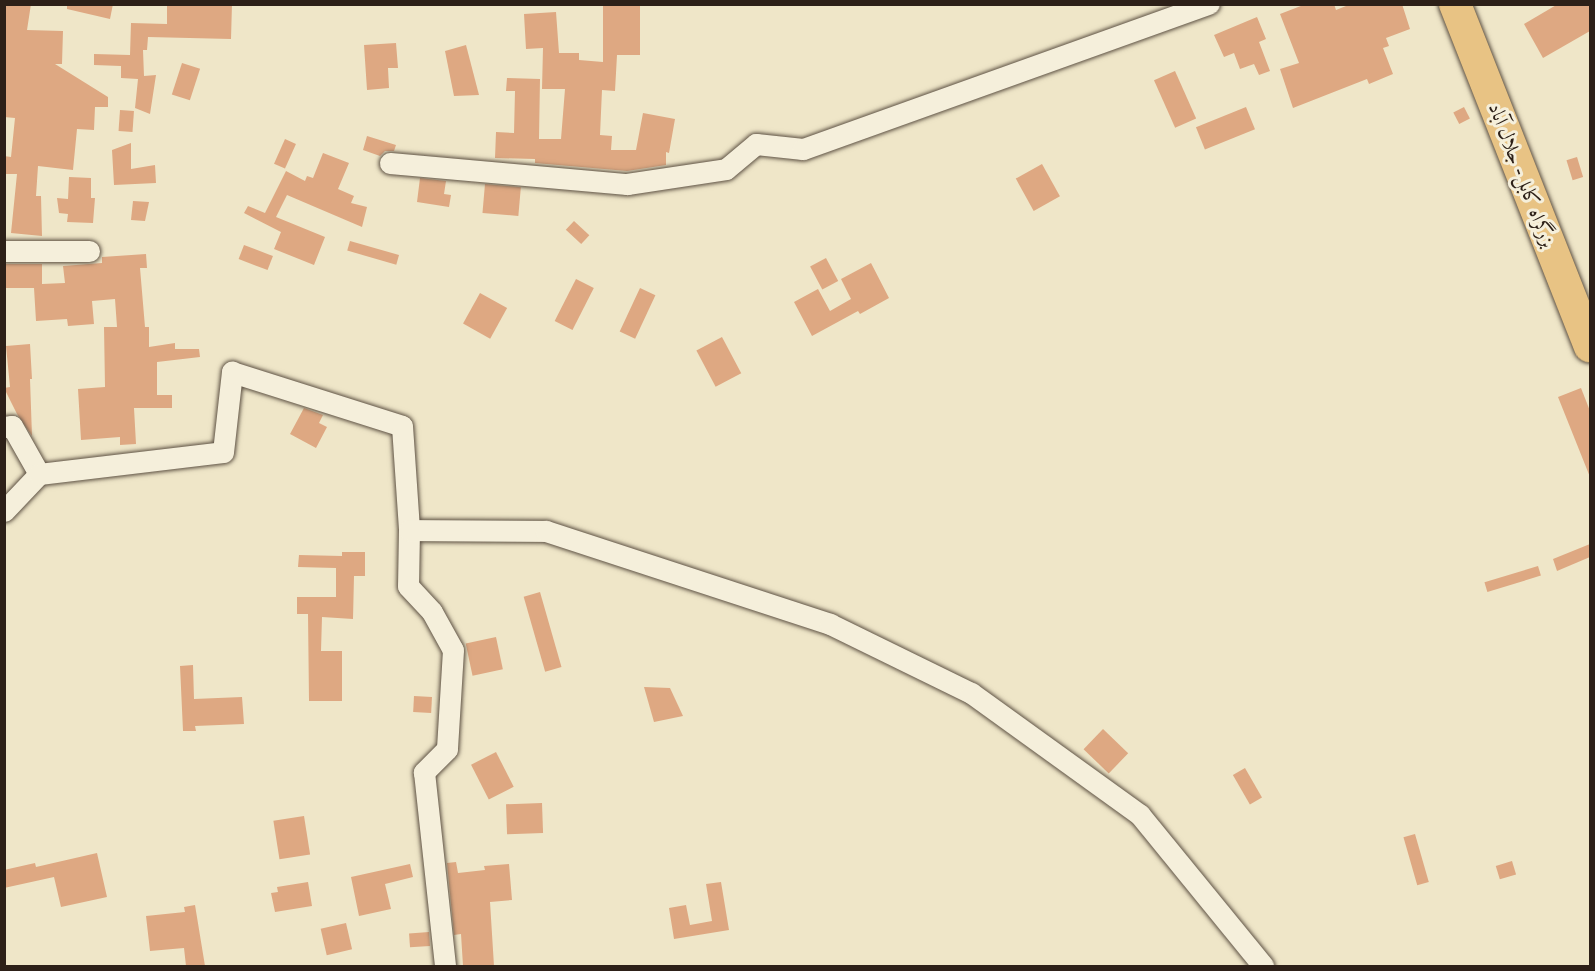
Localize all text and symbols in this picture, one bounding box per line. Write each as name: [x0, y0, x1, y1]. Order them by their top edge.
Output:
street label: بزرگراه کابل- جلال آباد: [1483, 99, 1561, 251]

